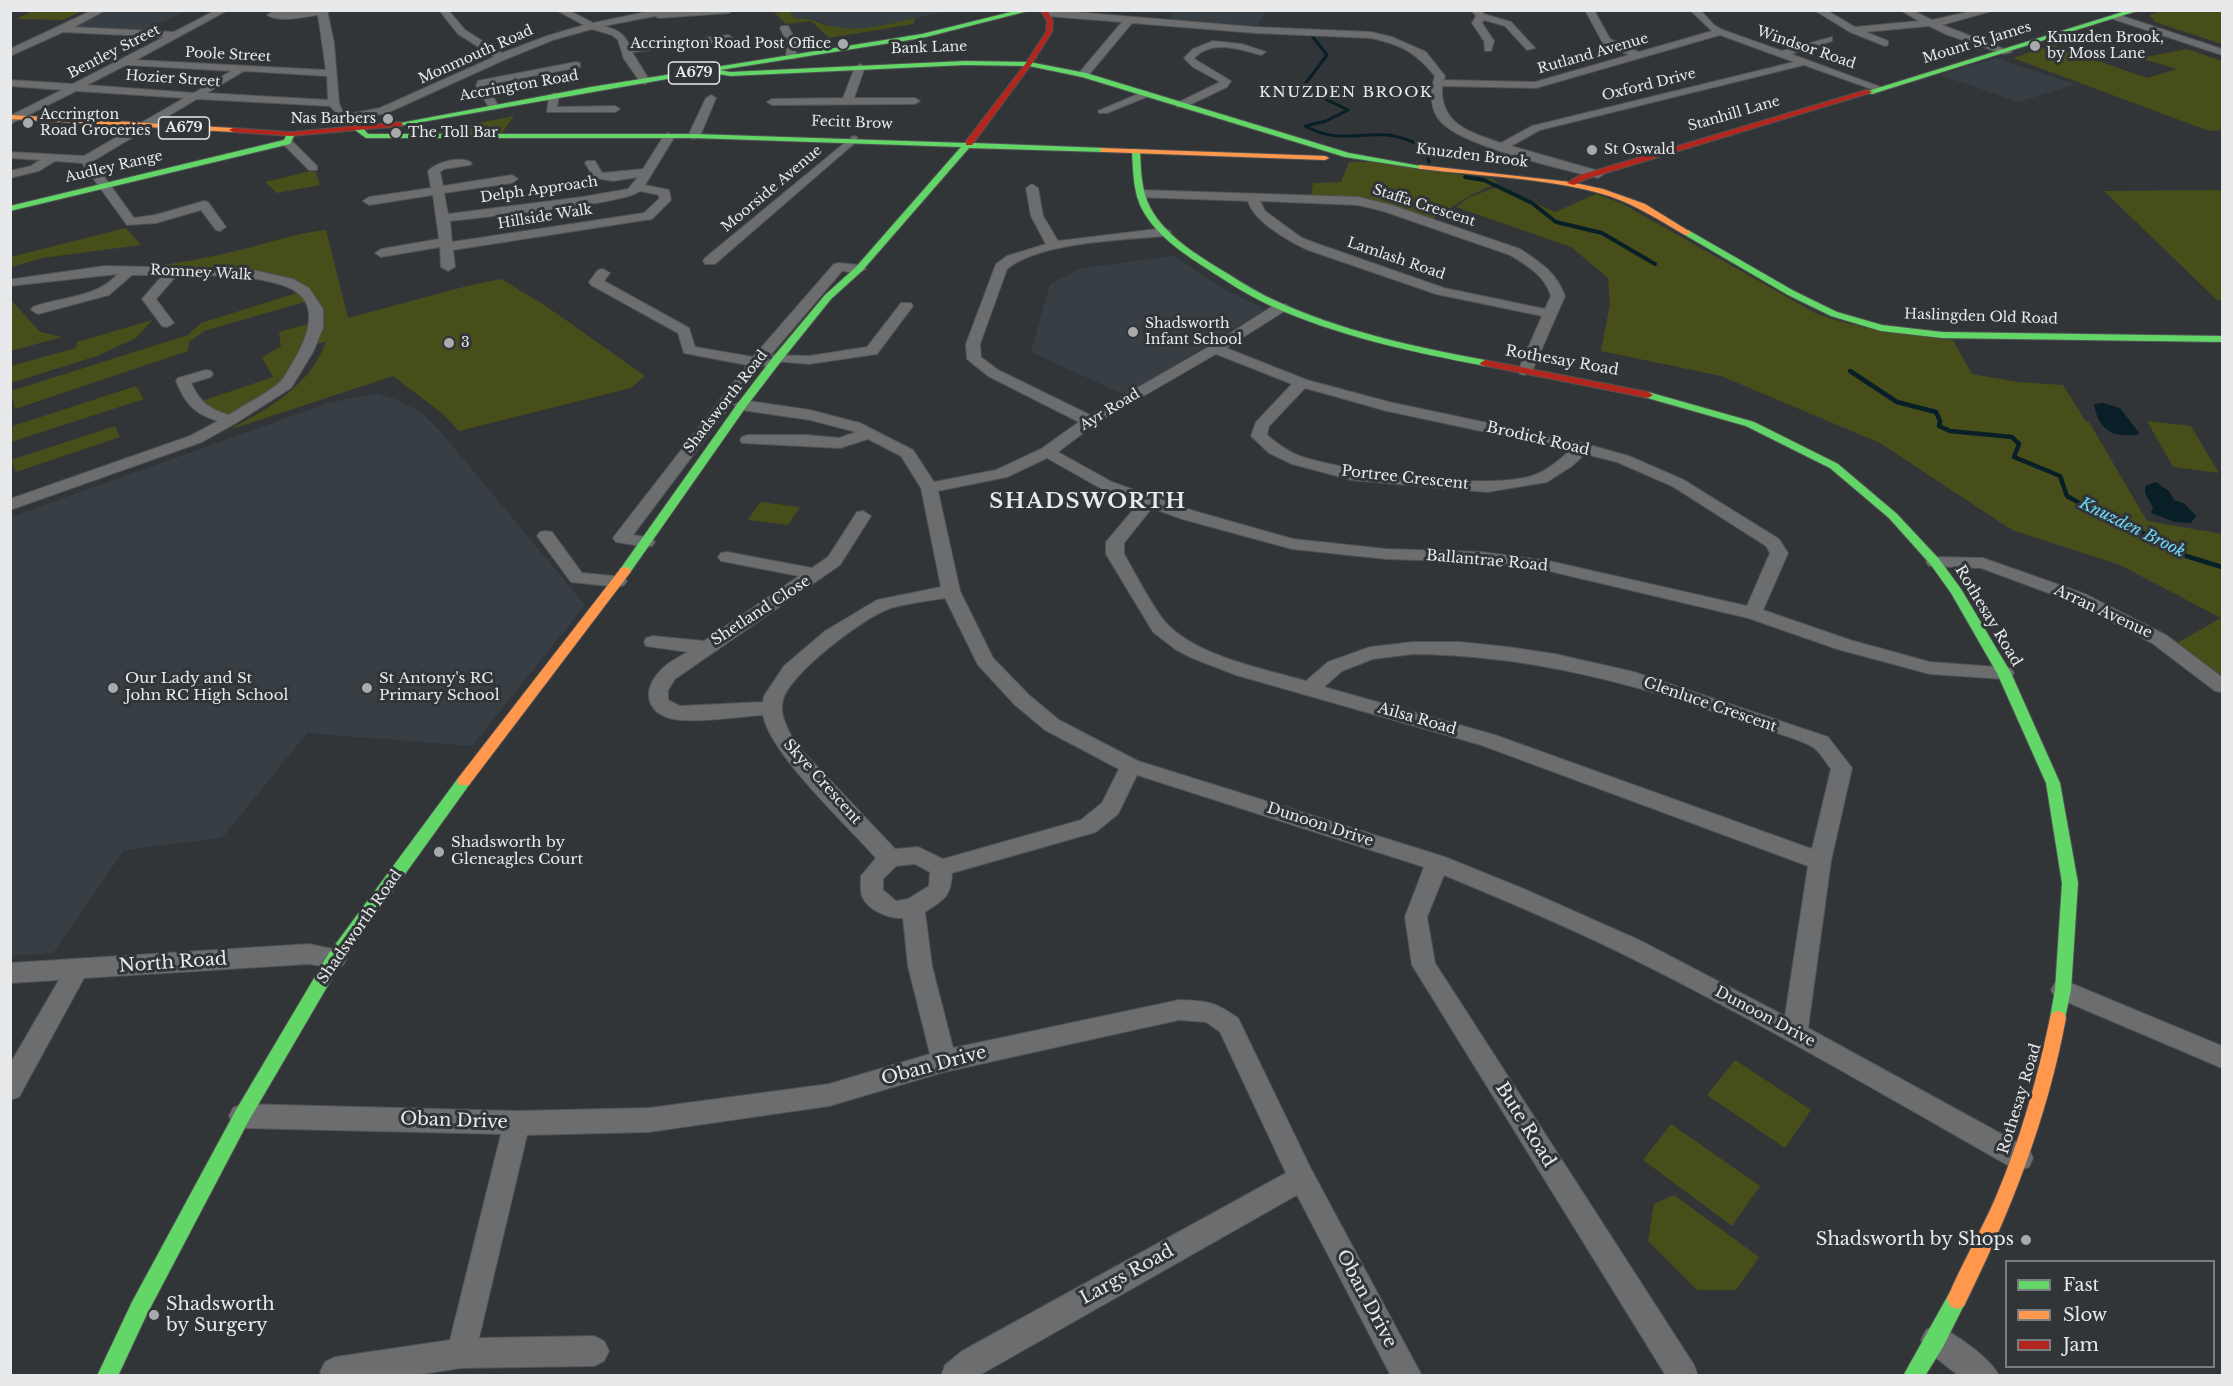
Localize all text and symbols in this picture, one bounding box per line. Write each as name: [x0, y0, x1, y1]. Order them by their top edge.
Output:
street label: Mount St James: [1921, 18, 2033, 68]
street label: Bentley Street: [65, 22, 163, 82]
street label: Monmouth Road: [416, 22, 536, 88]
street label: Windsor Road: [1754, 23, 1858, 73]
street label: Rutland Avenue: [1536, 30, 1650, 78]
place label: Knuzden Brook, by Moss Lane: [2047, 30, 2164, 62]
place label: Accrington Road Post Office: [630, 36, 831, 52]
marker: Accrington Road Post Office: [836, 37, 850, 51]
street label: Bank Lane: [891, 38, 967, 58]
marker: Knuzden Brook, by Moss Lane: [2028, 39, 2042, 53]
street label: Poole Street: [185, 44, 271, 66]
road number: A679: [668, 62, 720, 84]
street label: Oxford Drive: [1600, 65, 1698, 105]
street label: Hozier Street: [125, 67, 221, 91]
street label: Accrington Road: [458, 67, 580, 105]
district label: KNUZDEN BROOK: [1259, 84, 1433, 102]
street label: Stanhill Lane: [1686, 93, 1782, 135]
place label: Accrington Road Groceries: [40, 107, 150, 140]
place label: Nas Barbers: [290, 111, 376, 127]
marker: Nas Barbers: [381, 112, 395, 126]
street label: Fecitt Brow: [811, 113, 893, 133]
marker: Accrington Road Groceries: [21, 116, 35, 130]
road number: A679: [158, 117, 210, 139]
place label: The Toll Bar: [408, 125, 498, 141]
marker: The Toll Bar: [389, 126, 403, 140]
street label: Knuzden Brook: [1415, 141, 1529, 171]
street label: Moorside Avenue: [718, 142, 826, 236]
place label: St Oswald: [1604, 142, 1675, 158]
marker: St Oswald: [1585, 143, 1599, 157]
street label: Audley Range: [64, 148, 164, 186]
street label: Delph Approach: [479, 173, 599, 207]
street label: Staffa Crescent: [1371, 182, 1477, 230]
street label: Hillside Walk: [496, 201, 594, 233]
street label: Lamlash Road: [1345, 234, 1447, 284]
street label: Romney Walk: [150, 262, 252, 284]
street label: Haslingden Old Road: [1904, 306, 2058, 328]
place label: Shadsworth Infant School: [1145, 316, 1242, 348]
marker: Shadsworth Infant School: [1126, 325, 1140, 339]
place label: 3: [461, 335, 470, 351]
marker: 3: [442, 336, 456, 350]
street label: Rothesay Road: [1504, 342, 1620, 380]
street label: Shadsworth Road: [681, 347, 771, 457]
street label: Ayr Road: [1077, 386, 1143, 434]
street label: Brodick Road: [1485, 418, 1591, 460]
street label: Portree Crescent: [1340, 462, 1470, 494]
district label: SHADSWORTH: [989, 489, 1187, 515]
water label: Knuzden Brook: [2076, 494, 2188, 562]
street label: Ballantrae Road: [1425, 547, 1549, 575]
street label: Rothesay Road: [1951, 562, 2025, 670]
street label: Shetland Close: [708, 572, 814, 650]
street label: Arran Avenue: [2051, 581, 2155, 643]
place label: Our Lady and St John RC High School: [125, 670, 288, 705]
place label: St Antony's RC Primary School: [379, 670, 500, 705]
street label: Glenluce Crescent: [1641, 674, 1779, 736]
marker: Our Lady and St John RC High School: [106, 681, 120, 695]
marker: St Antony's RC Primary School: [360, 681, 374, 695]
street label: Ailsa Road: [1376, 699, 1458, 739]
street label: Skye Crescent: [779, 736, 865, 828]
street label: Dunoon Drive: [1265, 799, 1375, 851]
place label: Shadsworth by Gleneagles Court: [451, 834, 583, 869]
marker: Shadsworth by Gleneagles Court: [432, 845, 446, 859]
street label: Shadsworth Road: [314, 867, 406, 987]
street label: North Road: [118, 948, 228, 978]
street label: Dunoon Drive: [1712, 983, 1818, 1051]
street label: Oban Drive: [879, 1042, 989, 1090]
street label: Rothesay Road: [1995, 1042, 2045, 1156]
street label: Bute Road: [1490, 1079, 1560, 1171]
street label: Oban Drive: [400, 1108, 508, 1134]
place label: Shadsworth by Shops: [1816, 1229, 2014, 1251]
marker: Shadsworth by Shops: [2019, 1233, 2033, 1247]
street label: Largs Road: [1076, 1240, 1178, 1310]
street label: Oban Drive: [1331, 1246, 1401, 1352]
legend: [2005, 1260, 2215, 1368]
text: Fast: [2063, 1274, 2099, 1296]
place label: Shadsworth by Surgery: [166, 1294, 275, 1336]
text: Slow: [2063, 1304, 2107, 1326]
marker: Shadsworth by Surgery: [147, 1308, 161, 1322]
text: Jam: [2063, 1334, 2099, 1356]

